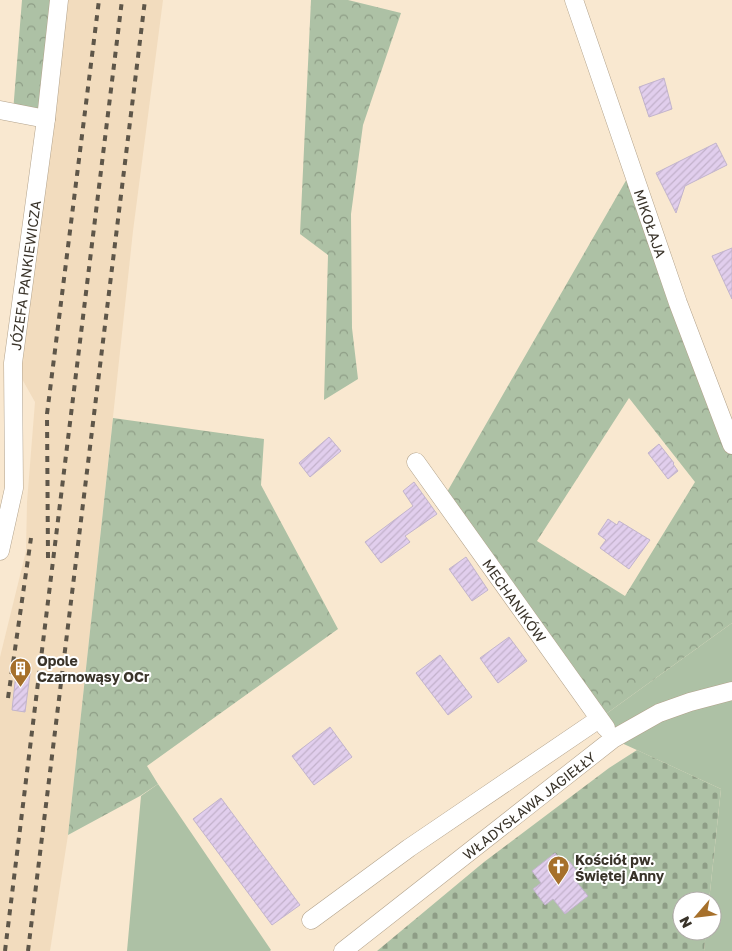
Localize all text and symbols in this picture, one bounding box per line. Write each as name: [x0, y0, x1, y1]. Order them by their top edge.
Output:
street label: MIKOŁAJA: [631, 187, 670, 260]
street label: JÓZEFA PANKIEWICZA: [6, 199, 43, 351]
street label: MECHANIKÓW: [479, 555, 551, 646]
place label: Opole Czarnowąsy OCr: [37, 652, 150, 685]
building icon: Opole Czarnowąsy OCr: [9, 656, 33, 687]
street label: WŁADYSŁAWA JAGIEŁŁY: [459, 748, 598, 863]
place label: Kościół pw. Świętej Anny: [575, 851, 665, 884]
church icon: Kościół pw. Świętej Anny: [547, 855, 571, 886]
north arrow: [672, 891, 722, 941]
text: N: [675, 914, 695, 931]

